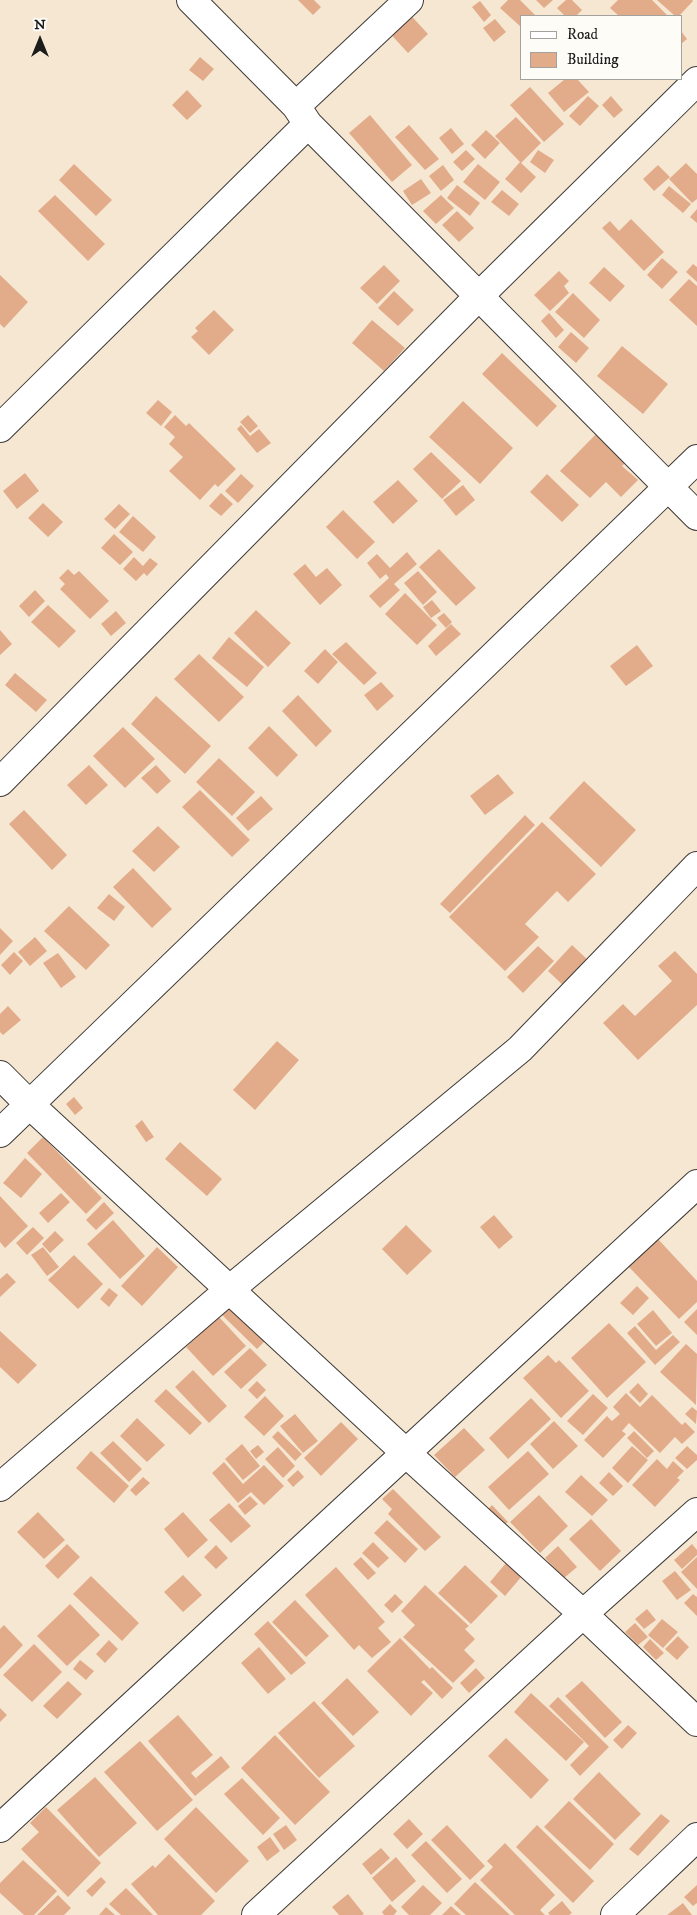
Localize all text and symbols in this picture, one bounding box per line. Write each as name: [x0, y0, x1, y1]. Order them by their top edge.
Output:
north arrow: [15, 15, 65, 65]
legend: [520, 15, 682, 80]
text: N: [34, 16, 46, 34]
text: Road: [567, 25, 598, 44]
text: Building: [567, 50, 619, 69]

